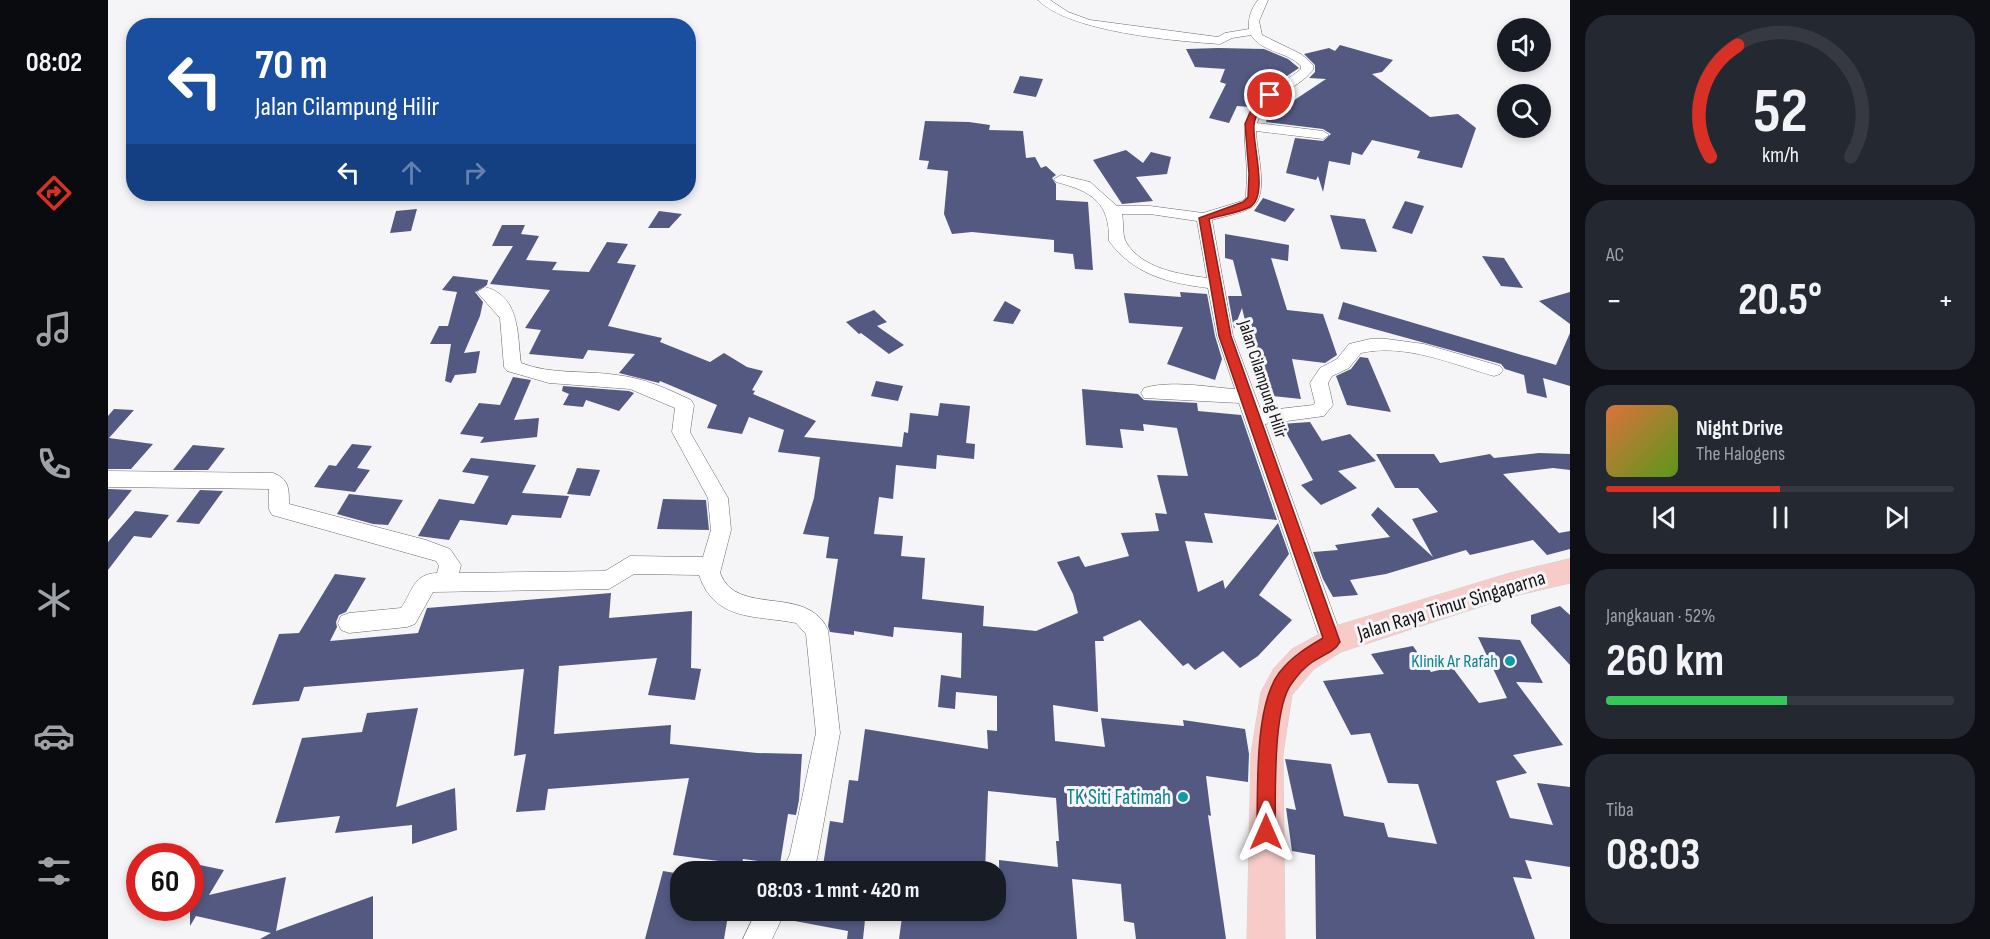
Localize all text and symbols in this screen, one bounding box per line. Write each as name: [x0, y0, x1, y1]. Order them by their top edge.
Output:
map controls: [1497, 18, 1551, 138]
button: sound: [1497, 18, 1551, 72]
text: 70 m: [255, 40, 328, 91]
icon: left: [156, 42, 234, 120]
text: 08:02: [26, 47, 82, 79]
pin: [1244, 69, 1295, 120]
text: 52: [1753, 75, 1807, 150]
icon: arrive: [1253, 78, 1286, 111]
button: search: [1497, 84, 1551, 138]
text: Jalan Cilampung Hilir: [255, 91, 439, 123]
text: km/h: [1761, 143, 1799, 168]
icon: left: [332, 156, 365, 189]
icon: ahead: [395, 156, 428, 189]
icon: right: [458, 156, 491, 189]
icon: directions: [33, 172, 75, 214]
text: AC: [1606, 243, 1624, 267]
text: 20.5°: [1738, 273, 1822, 328]
text: −: [1606, 281, 1622, 321]
text: +: [1938, 281, 1954, 321]
icon: music: [33, 308, 75, 350]
street label: Jalan Cilampung Hilir: [1233, 317, 1291, 441]
text: Night Drive: [1696, 415, 1783, 442]
text: The Halogens: [1696, 442, 1785, 466]
icon: phone: [33, 443, 75, 485]
icon: previous: [1648, 501, 1681, 534]
icon: pause: [1764, 501, 1797, 534]
icon: next: [1880, 501, 1913, 534]
street label: Jalan Raya Timur Singaparna: [1353, 565, 1548, 646]
icon: climate: [33, 579, 75, 621]
text: Jangkauan · 52%: [1606, 604, 1715, 628]
text: 260 km: [1606, 634, 1724, 689]
place label: Klinik Ar Rafah: [1411, 651, 1498, 672]
marker: Klinik Ar Rafah: [1503, 654, 1517, 668]
icon: car: [33, 715, 75, 757]
place label: TK Siti Fatimah: [1067, 785, 1171, 810]
marker: TK Siti Fatimah: [1176, 790, 1190, 804]
text: Tiba: [1606, 798, 1634, 822]
position arrow: [1234, 800, 1298, 864]
text: 08:03: [1606, 828, 1700, 883]
speed limit sign: 60: [126, 843, 204, 921]
icon: filters: [33, 850, 75, 892]
text: 08:03 · 1 mnt · 420 m: [757, 877, 919, 904]

